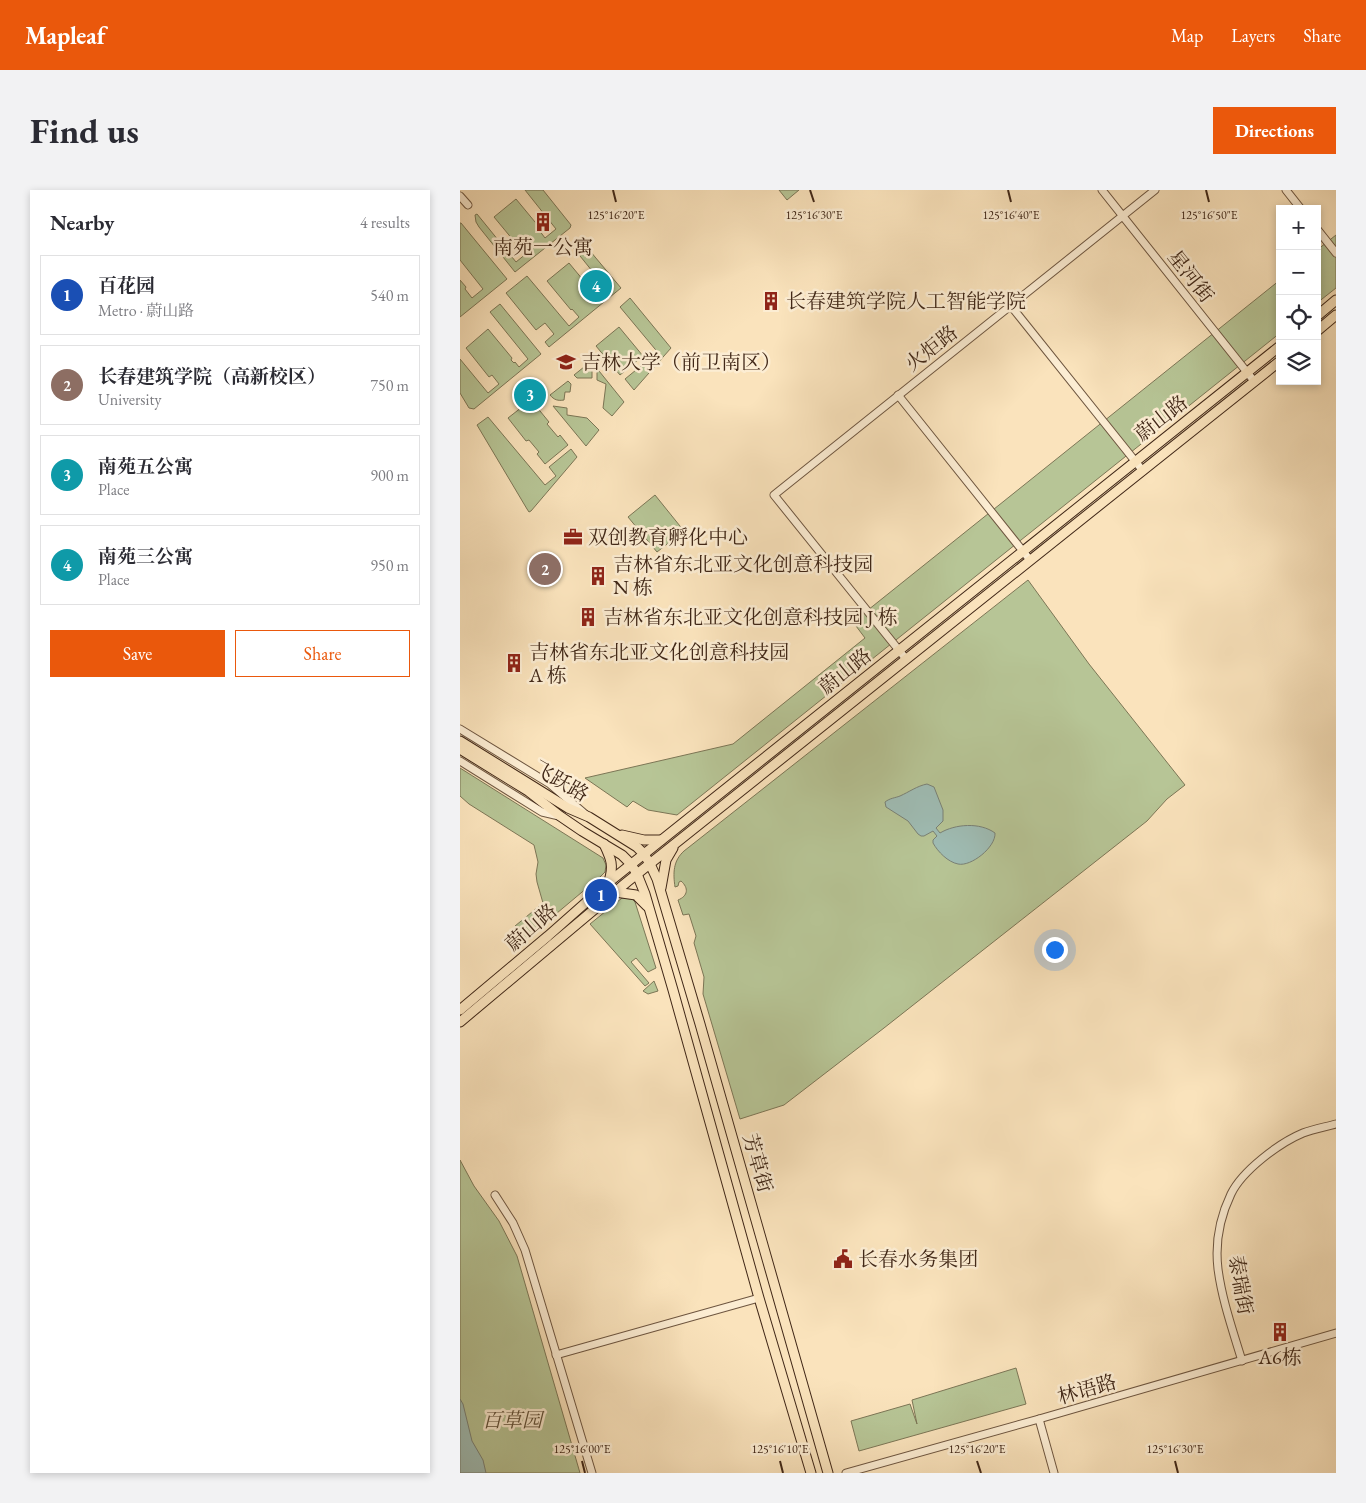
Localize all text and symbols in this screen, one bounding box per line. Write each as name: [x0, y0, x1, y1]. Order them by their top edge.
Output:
text: Mapleaf: [25, 20, 106, 51]
text: Map: [1171, 24, 1203, 47]
text: Layers: [1231, 24, 1275, 47]
text: Share: [1303, 24, 1341, 47]
button: Directions: [1213, 107, 1336, 154]
text: Find us: [30, 108, 139, 153]
map controls: [1276, 205, 1321, 385]
button: +: [1276, 205, 1321, 250]
text: 125°16'20"E: [588, 207, 645, 223]
text: 125°16'30"E: [786, 207, 843, 223]
text: 125°16'40"E: [983, 207, 1040, 223]
text: 125°16'50"E: [1181, 207, 1238, 223]
text: Nearby: [50, 209, 114, 236]
building icon: 南苑一公寓: [532, 211, 554, 233]
text: 4 results: [360, 212, 410, 233]
place label: 南苑一公寓: [493, 234, 593, 260]
street label: 星河街: [1162, 244, 1220, 308]
button: −: [1276, 250, 1321, 295]
pin: 4: [580, 267, 612, 305]
text: 百花园: [98, 273, 155, 298]
text: 1: [63, 285, 71, 306]
text: 540 m: [370, 285, 409, 306]
place label: 长春建筑学院人工智能学院: [786, 288, 1026, 314]
building icon: 长春建筑学院人工智能学院: [760, 290, 782, 312]
button: locate: [1276, 295, 1321, 340]
text: Metro · 蔚山路: [98, 300, 194, 321]
street label: 火炬路: [899, 319, 963, 377]
button: layers: [1276, 340, 1321, 385]
place label: 吉林大学（前卫南区）: [581, 349, 781, 375]
school or university icon: 吉林大学（前卫南区）: [555, 351, 577, 373]
text: 长春建筑学院（高新校区）: [98, 364, 326, 389]
text: 2: [63, 375, 71, 396]
text: 750 m: [370, 375, 409, 396]
pin: 3: [514, 376, 546, 414]
text: University: [98, 389, 162, 410]
street label: 蔚山路: [1129, 389, 1193, 447]
text: 南苑五公寓: [98, 454, 193, 479]
text: 3: [63, 465, 71, 486]
text: 900 m: [370, 465, 409, 486]
text: Place: [98, 479, 130, 500]
place label: 双创教育孵化中心: [588, 524, 748, 550]
office icon: 双创教育孵化中心: [562, 526, 584, 548]
text: 南苑三公寓: [98, 544, 193, 569]
pin: 2: [529, 550, 561, 588]
place label: 吉林省东北亚文化创意科技园 N 栋: [613, 551, 873, 600]
text: 4: [63, 555, 71, 576]
text: 950 m: [370, 555, 409, 576]
building icon: 吉林省东北亚文化创意科技园 N 栋: [587, 565, 609, 587]
text: Place: [98, 569, 130, 590]
place label: 吉林省东北亚文化创意科技园 J 栋: [603, 604, 898, 630]
building icon: 吉林省东北亚文化创意科技园 J 栋: [577, 606, 599, 628]
button: Save: [50, 630, 225, 677]
button: Share: [235, 630, 410, 677]
place label: 吉林省东北亚文化创意科技园 A 栋: [528, 639, 789, 688]
street label: 蔚山路: [814, 642, 876, 700]
building icon: 吉林省东北亚文化创意科技园 A 栋: [503, 652, 525, 674]
street label: 飞跃路: [529, 755, 593, 807]
pin: 1: [585, 876, 617, 914]
street label: 蔚山路: [500, 898, 562, 956]
your location: [1042, 937, 1068, 963]
street label: 芳草街: [737, 1131, 779, 1195]
place label: 长春水务集团: [858, 1246, 978, 1272]
public building icon: 长春水务集团: [832, 1248, 854, 1270]
street label: 泰瑞街: [1223, 1253, 1259, 1317]
building icon: A6栋: [1269, 1321, 1291, 1343]
place label: A6栋: [1257, 1344, 1302, 1370]
street label: 林语路: [1055, 1368, 1119, 1410]
park label: 百草园: [482, 1407, 545, 1433]
text: 125°16'00"E: [554, 1441, 611, 1457]
text: 125°16'10"E: [752, 1441, 809, 1457]
text: 125°16'20"E: [949, 1441, 1006, 1457]
text: 125°16'30"E: [1147, 1441, 1204, 1457]

